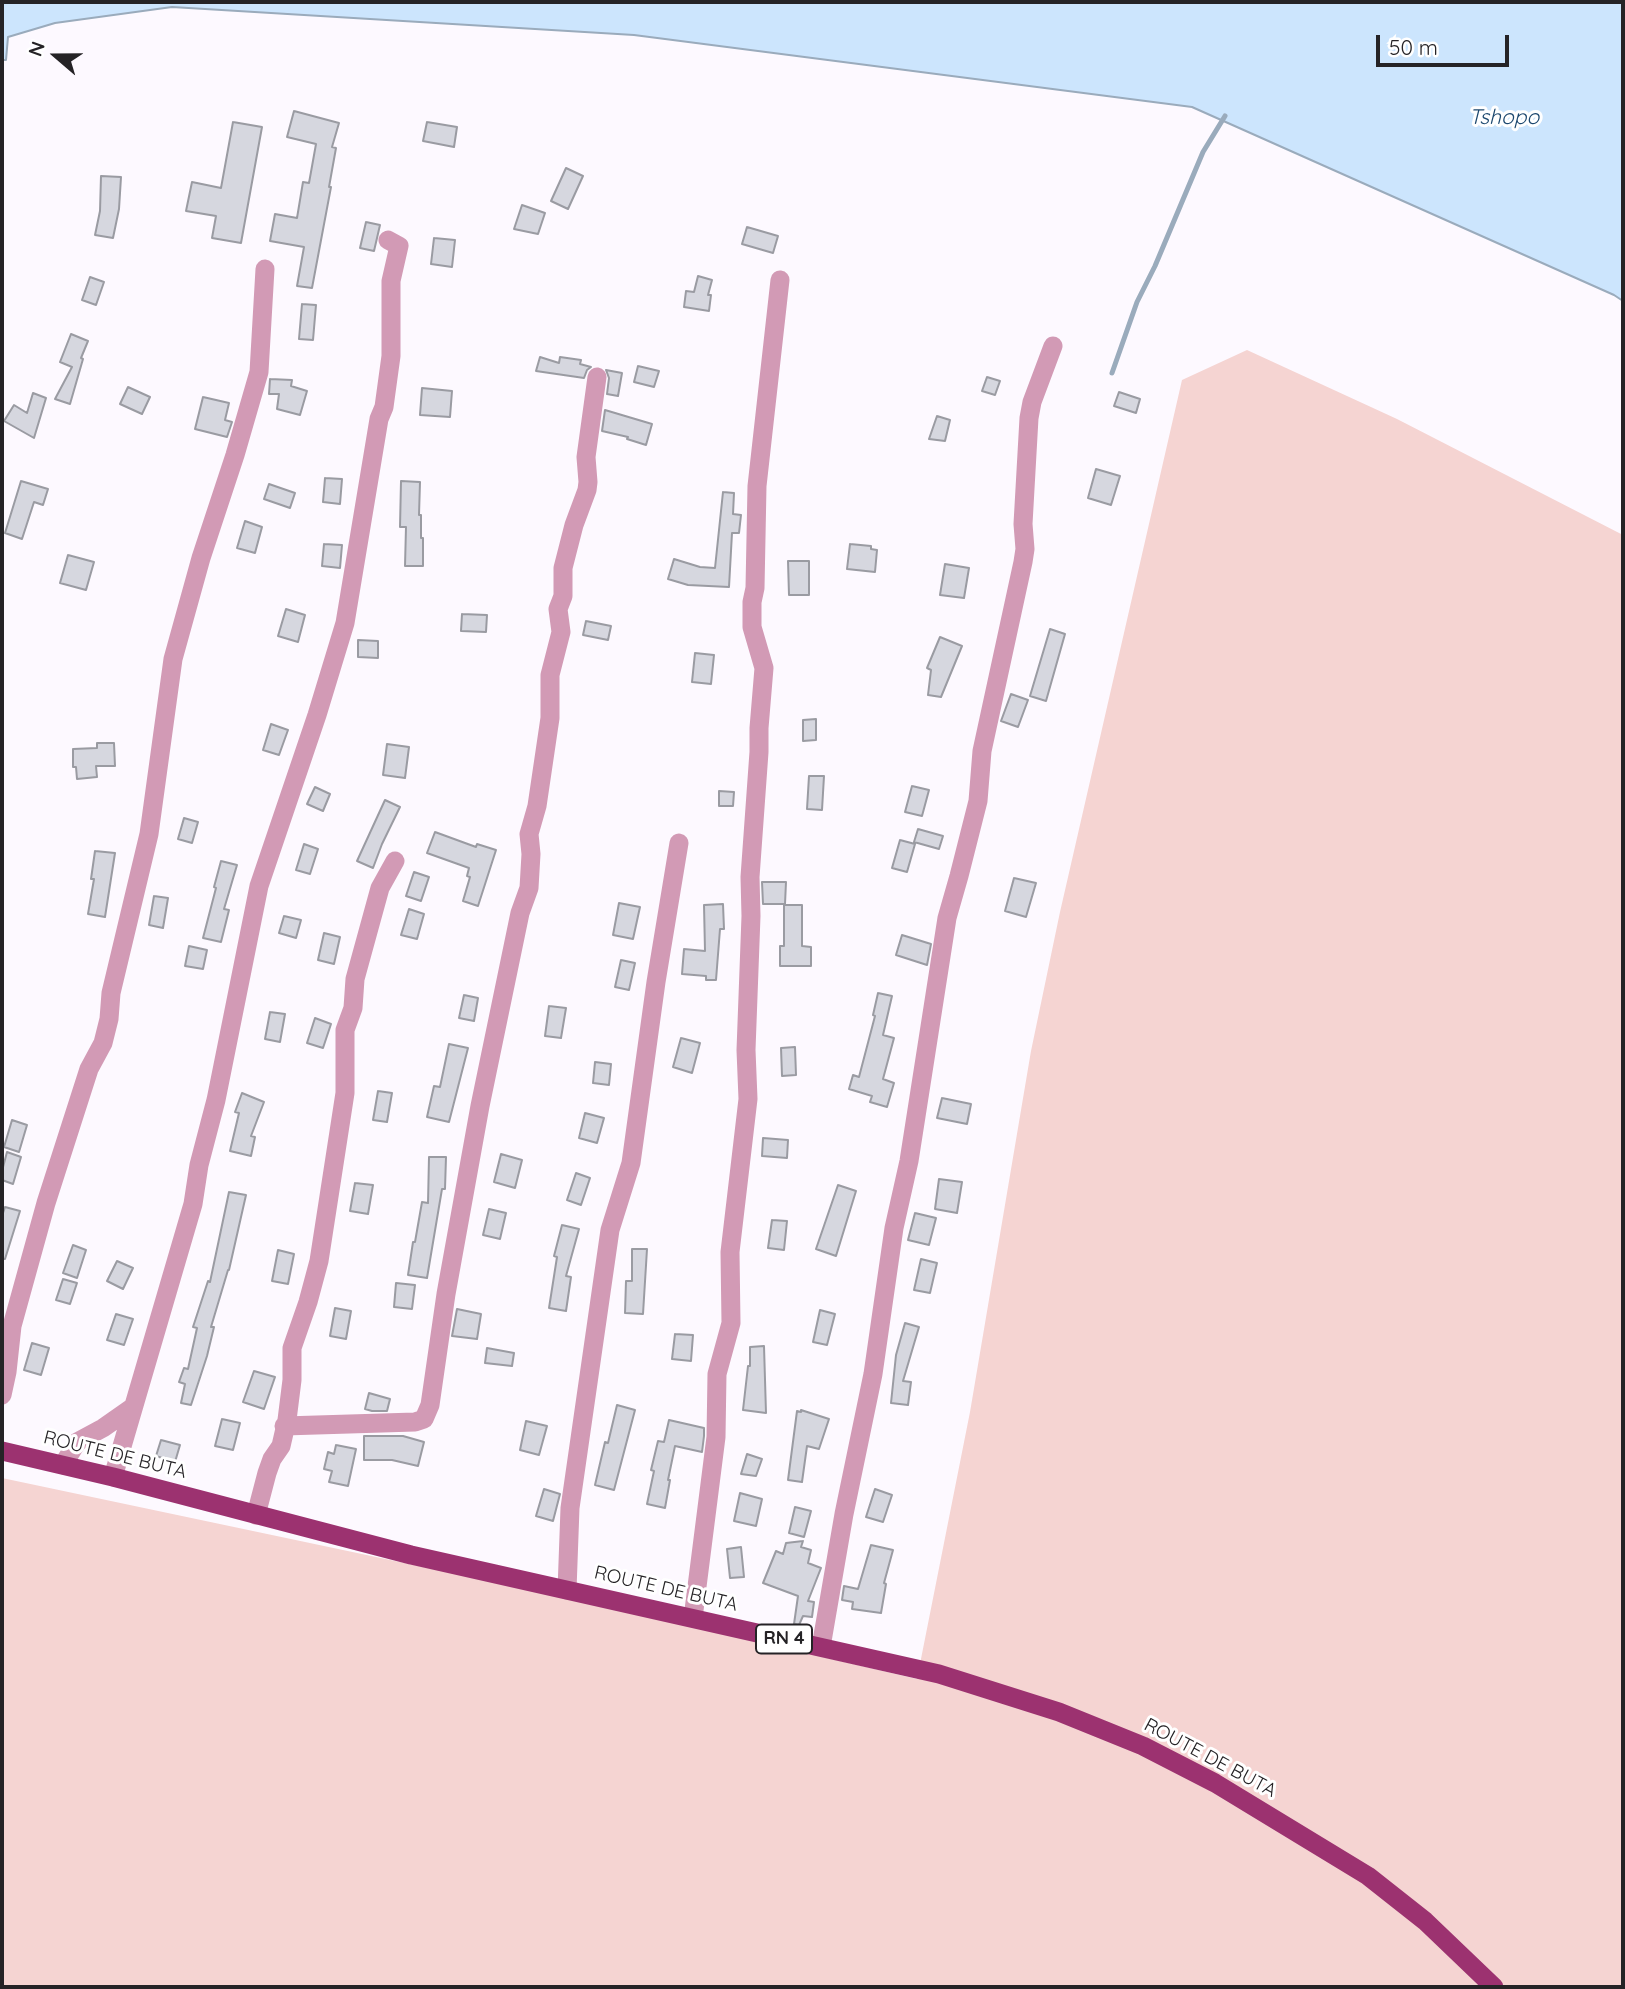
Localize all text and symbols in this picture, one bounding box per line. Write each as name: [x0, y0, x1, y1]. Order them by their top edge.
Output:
north arrow: [21, 21, 91, 91]
scale bar: [1380, 21, 1513, 65]
text: 50 m: [1389, 34, 1438, 60]
text: N: [23, 38, 50, 59]
water label: Tshopo: [1469, 105, 1539, 131]
street label: ROUTE DE BUTA: [41, 1426, 189, 1484]
street label: ROUTE DE BUTA: [592, 1561, 740, 1617]
road number: RN 4: [756, 1624, 812, 1654]
street label: ROUTE DE BUTA: [1140, 1714, 1280, 1802]

